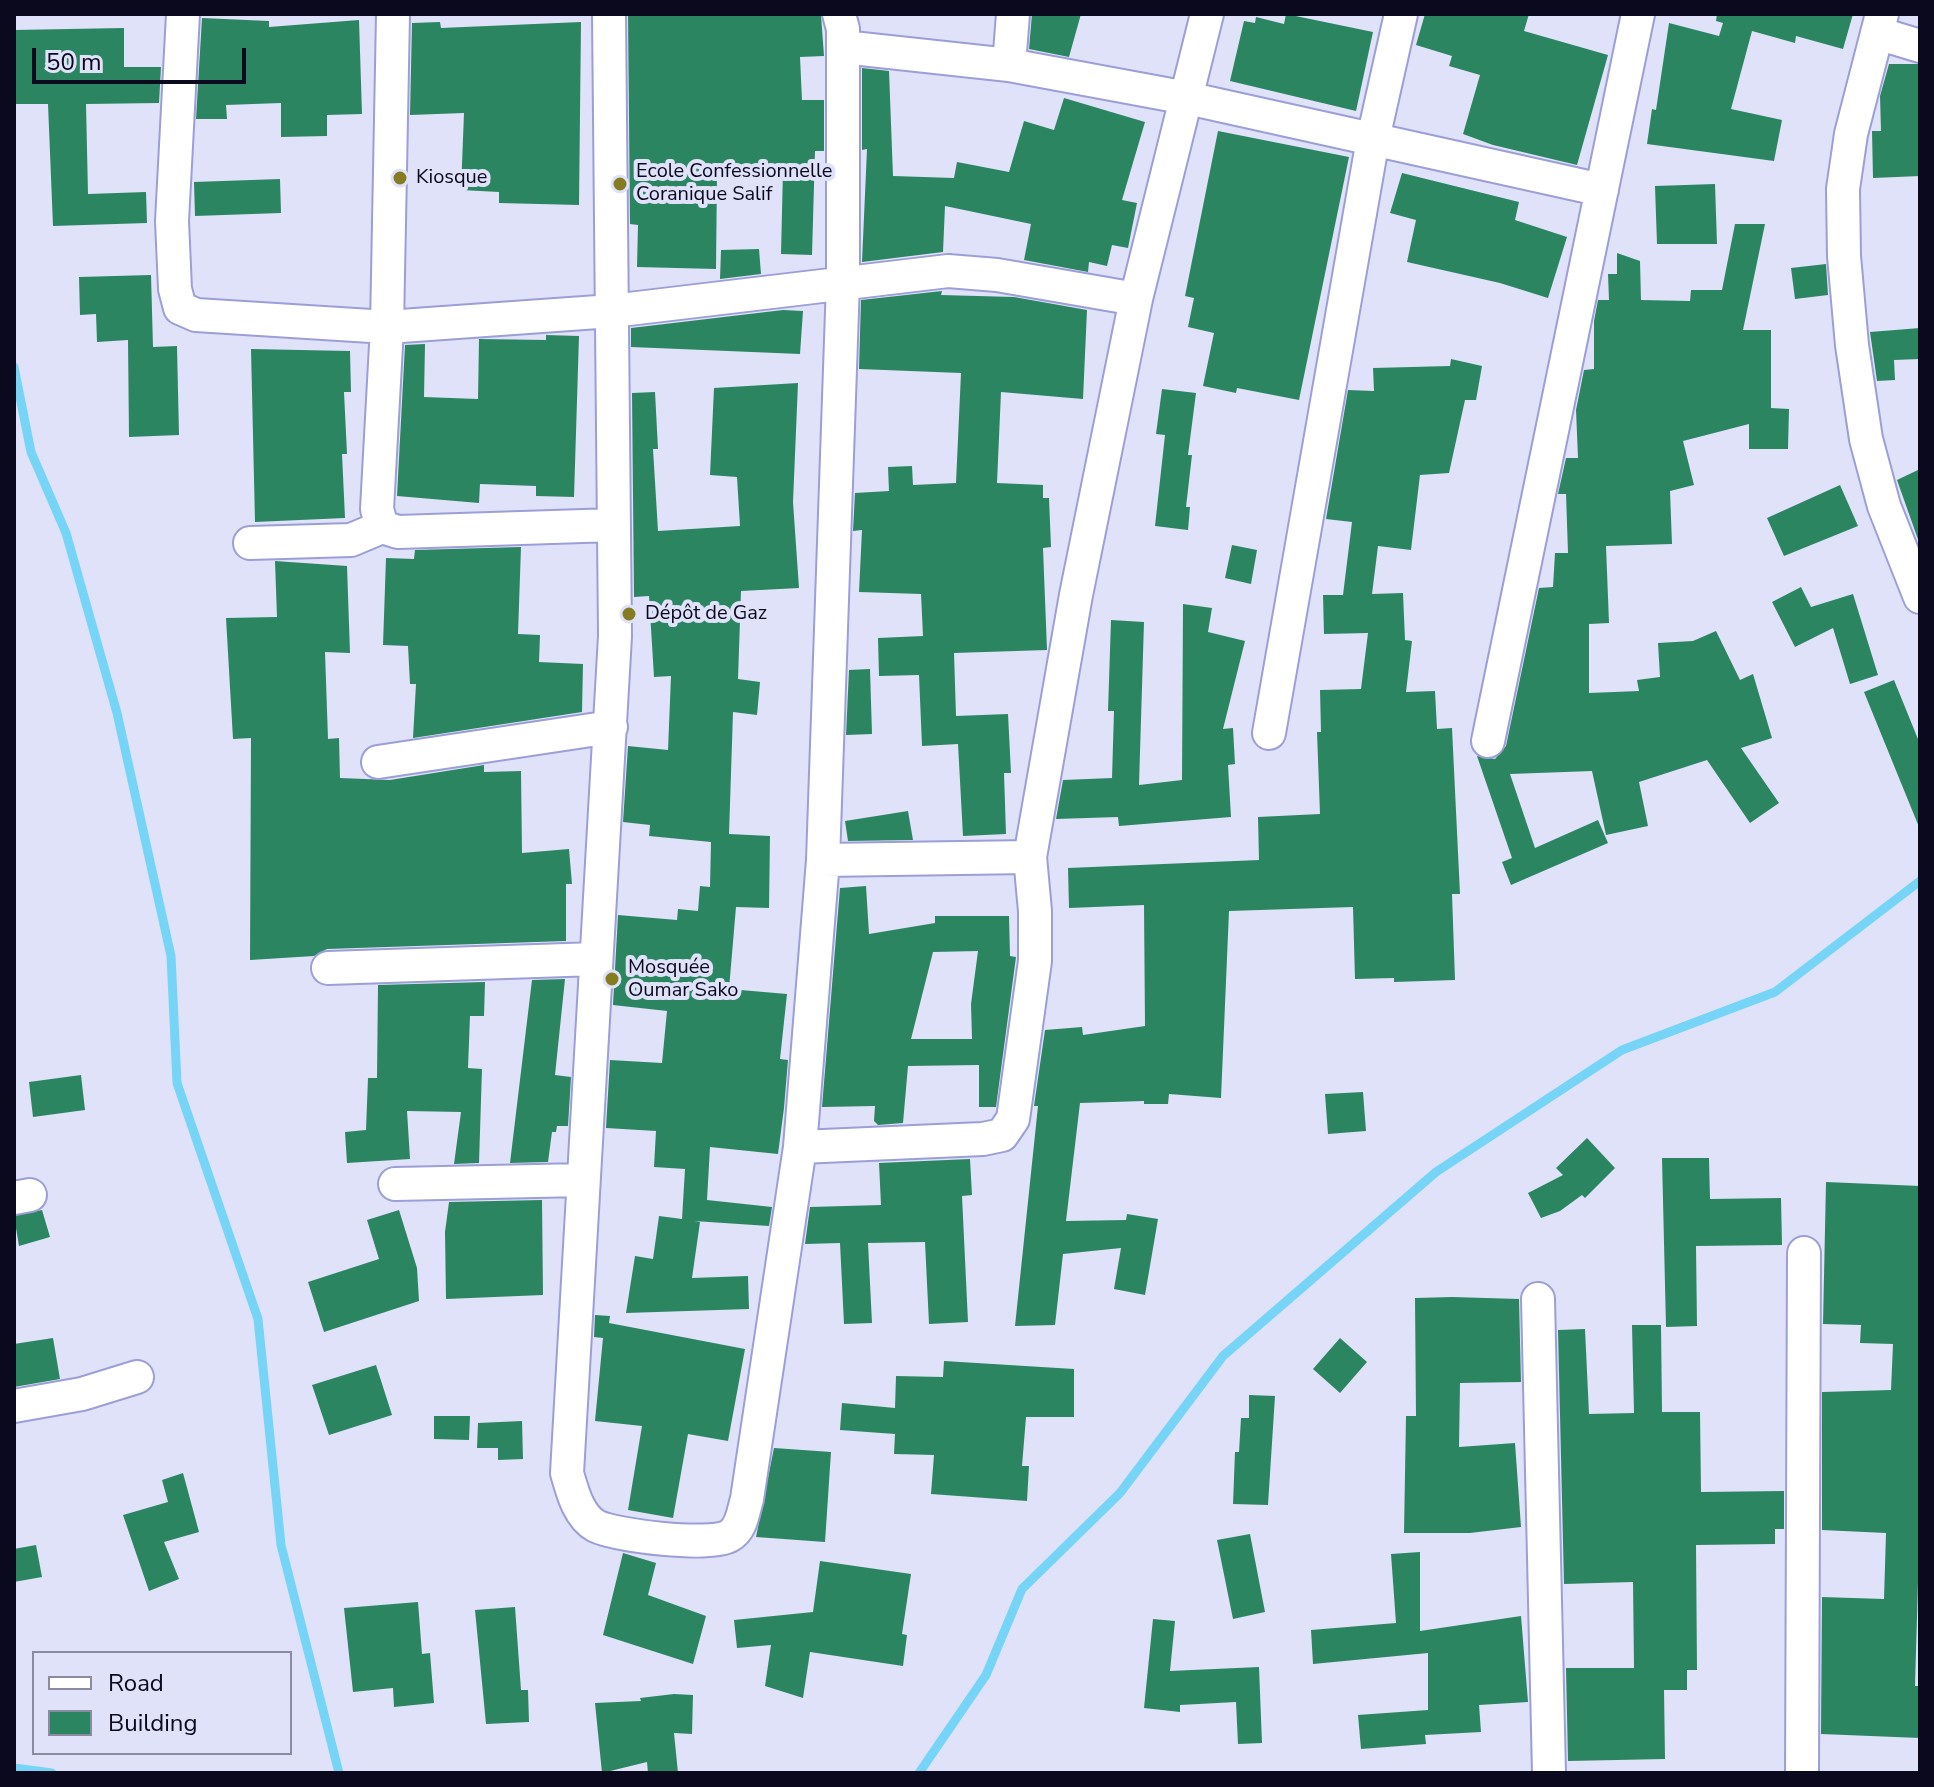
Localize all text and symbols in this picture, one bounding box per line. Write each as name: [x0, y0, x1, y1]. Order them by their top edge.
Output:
scale bar: [36, 32, 250, 82]
text: 50 m: [46, 46, 102, 78]
place label: Ecole Confessionnelle Coranique Salif: [636, 160, 832, 207]
place label: Kiosque: [416, 166, 487, 190]
marker: Kiosque: [391, 169, 409, 187]
marker: Ecole Confessionnelle Coranique Salif: [611, 175, 629, 193]
place label: Dépôt de Gaz: [645, 602, 767, 626]
marker: Dépôt de Gaz: [620, 605, 638, 623]
place label: Mosquée Oumar Sako: [628, 956, 738, 1003]
marker: Mosquée Oumar Sako: [603, 970, 621, 988]
legend: [32, 1651, 292, 1755]
text: Road: [108, 1667, 164, 1699]
text: Building: [108, 1707, 198, 1739]

